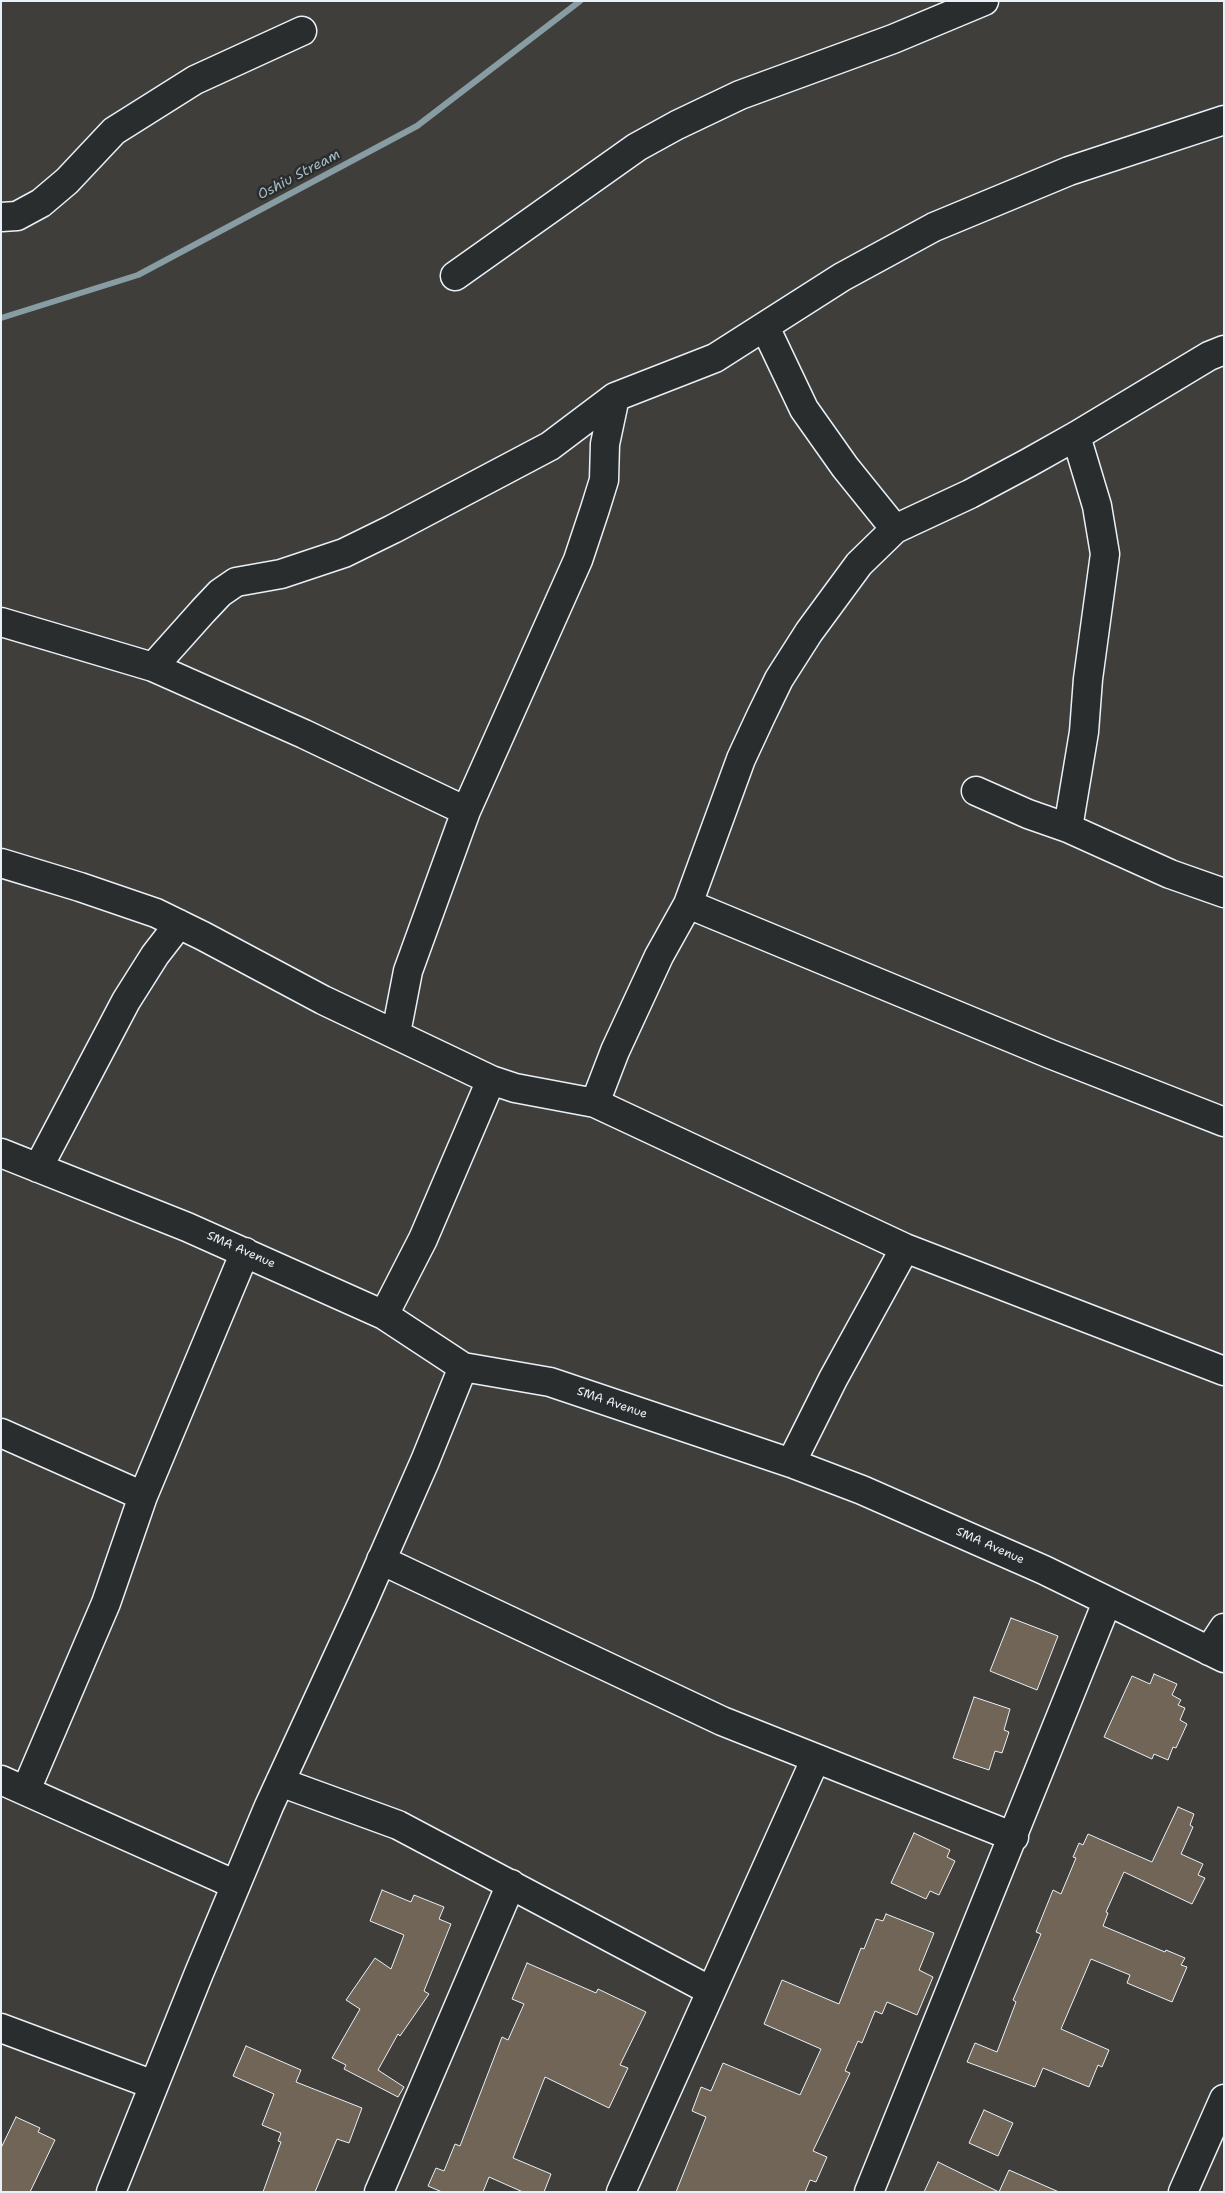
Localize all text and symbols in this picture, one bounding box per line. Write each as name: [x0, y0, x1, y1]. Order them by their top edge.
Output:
water label: Oshiu Stream: [255, 146, 343, 204]
street label: SMA Avenue: [205, 1229, 277, 1271]
street label: SMA Avenue: [575, 1384, 649, 1422]
street label: SMA Avenue: [954, 1525, 1026, 1567]

